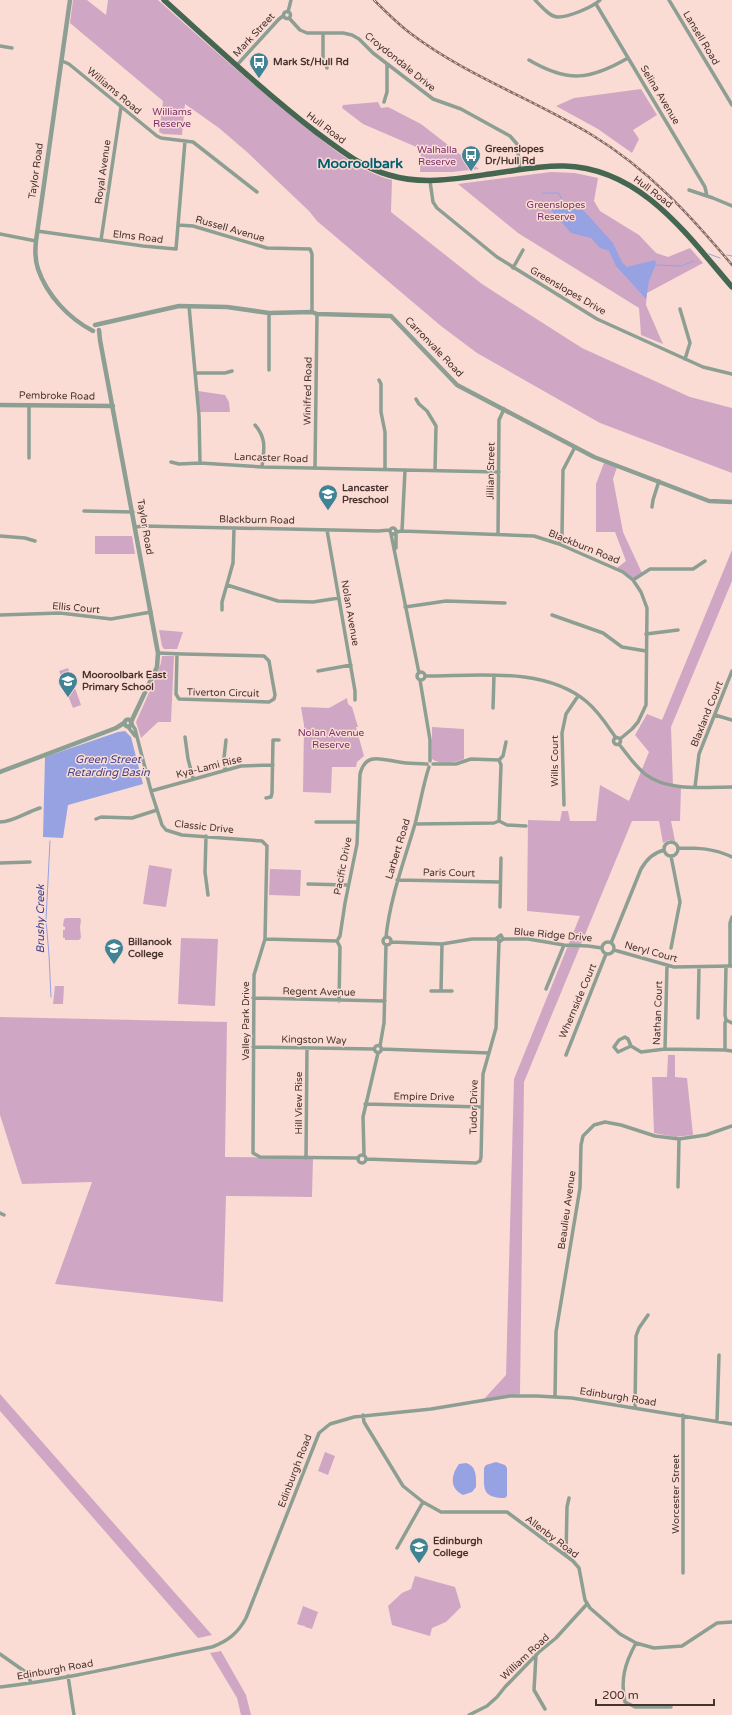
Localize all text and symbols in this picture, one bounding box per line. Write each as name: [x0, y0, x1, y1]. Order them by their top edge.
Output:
street label: Lansell Road: [680, 9, 722, 67]
street label: Mark Street: [231, 10, 278, 59]
street label: Croydondale Drive: [362, 30, 438, 94]
bus stop icon: Mark St/Hull Rd: [248, 51, 270, 79]
place label: Mark St/Hull Rd: [273, 56, 349, 68]
street label: Selina Avenue: [638, 63, 683, 127]
street label: Williams Road: [84, 65, 144, 117]
park label: Williams Reserve: [152, 106, 192, 130]
street label: Hull Road: [304, 109, 348, 147]
street label: Royal Avenue: [93, 139, 114, 205]
street label: Taylor Road: [26, 142, 46, 200]
place label: Greenslopes Dr/Hull Rd: [485, 143, 544, 167]
park label: Walhalla Reserve: [417, 144, 457, 168]
bus stop icon: Greenslopes Dr/Hull Rd: [460, 144, 482, 172]
district label: Mooroolbark: [317, 155, 403, 172]
street label: Hull Road: [631, 173, 675, 211]
park label: Greenslopes Reserve: [527, 199, 586, 223]
street label: Russell Avenue: [194, 213, 267, 245]
street label: Elms Road: [112, 228, 164, 246]
street label: Greenslopes Drive: [528, 264, 609, 318]
street label: Carronvale Road: [402, 314, 466, 380]
street label: Winifred Road: [301, 357, 315, 425]
street label: Pembroke Road: [19, 389, 95, 403]
street label: Jillian Street: [484, 442, 498, 500]
street label: Lancaster Road: [234, 451, 308, 465]
place label: Lancaster Preschool: [342, 482, 389, 506]
school or university icon: Lancaster Preschool: [317, 483, 339, 511]
street label: Taylor Road: [134, 498, 156, 556]
street label: Blackburn Road: [219, 513, 295, 527]
street label: Blackburn Road: [547, 527, 621, 567]
street label: Nolan Avenue: [338, 579, 362, 647]
street label: Ellis Court: [52, 600, 101, 616]
place label: Mooroolbark East Primary School: [82, 669, 167, 693]
school or university icon: Mooroolbark East Primary School: [57, 670, 79, 698]
street label: Blaxland Court: [688, 679, 726, 749]
street label: Tiverton Circuit: [187, 686, 260, 700]
park label: Nolan Avenue Reserve: [298, 727, 365, 751]
street label: Wills Court: [549, 735, 561, 787]
water label: Green Street Retarding Basin: [66, 753, 150, 779]
street label: Kya-Lami Rise: [175, 753, 243, 781]
street label: Larbert Road: [383, 817, 413, 881]
street label: Classic Drive: [174, 818, 235, 836]
street label: Pacific Drive: [331, 836, 355, 896]
street label: Paris Court: [423, 867, 475, 879]
water label: Brushy Creek: [34, 883, 47, 954]
street label: Blue Ridge Drive: [513, 926, 593, 944]
place label: Billanook College: [128, 936, 172, 960]
school or university icon: Billanook College: [103, 937, 125, 965]
street label: Neryl Court: [623, 939, 679, 965]
street label: Whernside Court: [557, 962, 599, 1040]
street label: Nathan Court: [651, 980, 665, 1045]
street label: Valley Park Drive: [240, 981, 252, 1061]
street label: Regent Avenue: [282, 985, 356, 999]
street label: Kingston Way: [281, 1033, 347, 1047]
street label: Hill View Rise: [293, 1071, 305, 1135]
street label: Tudor Drive: [468, 1079, 480, 1135]
street label: Empire Drive: [393, 1090, 455, 1104]
street label: Beaulieu Avenue: [556, 1170, 579, 1250]
street label: Edinburgh Road: [579, 1385, 657, 1409]
street label: Edinburgh Road: [276, 1433, 314, 1509]
street label: Worcester Street: [670, 1454, 682, 1534]
street label: Allenby Road: [523, 1513, 581, 1561]
place label: Edinburgh College: [433, 1535, 483, 1559]
school or university icon: Edinburgh College: [408, 1536, 430, 1564]
street label: William Road: [498, 1631, 552, 1683]
street label: Edinburgh Road: [16, 1657, 94, 1683]
scale bar: [596, 1681, 714, 1707]
text: 200 m: [602, 1688, 639, 1702]

